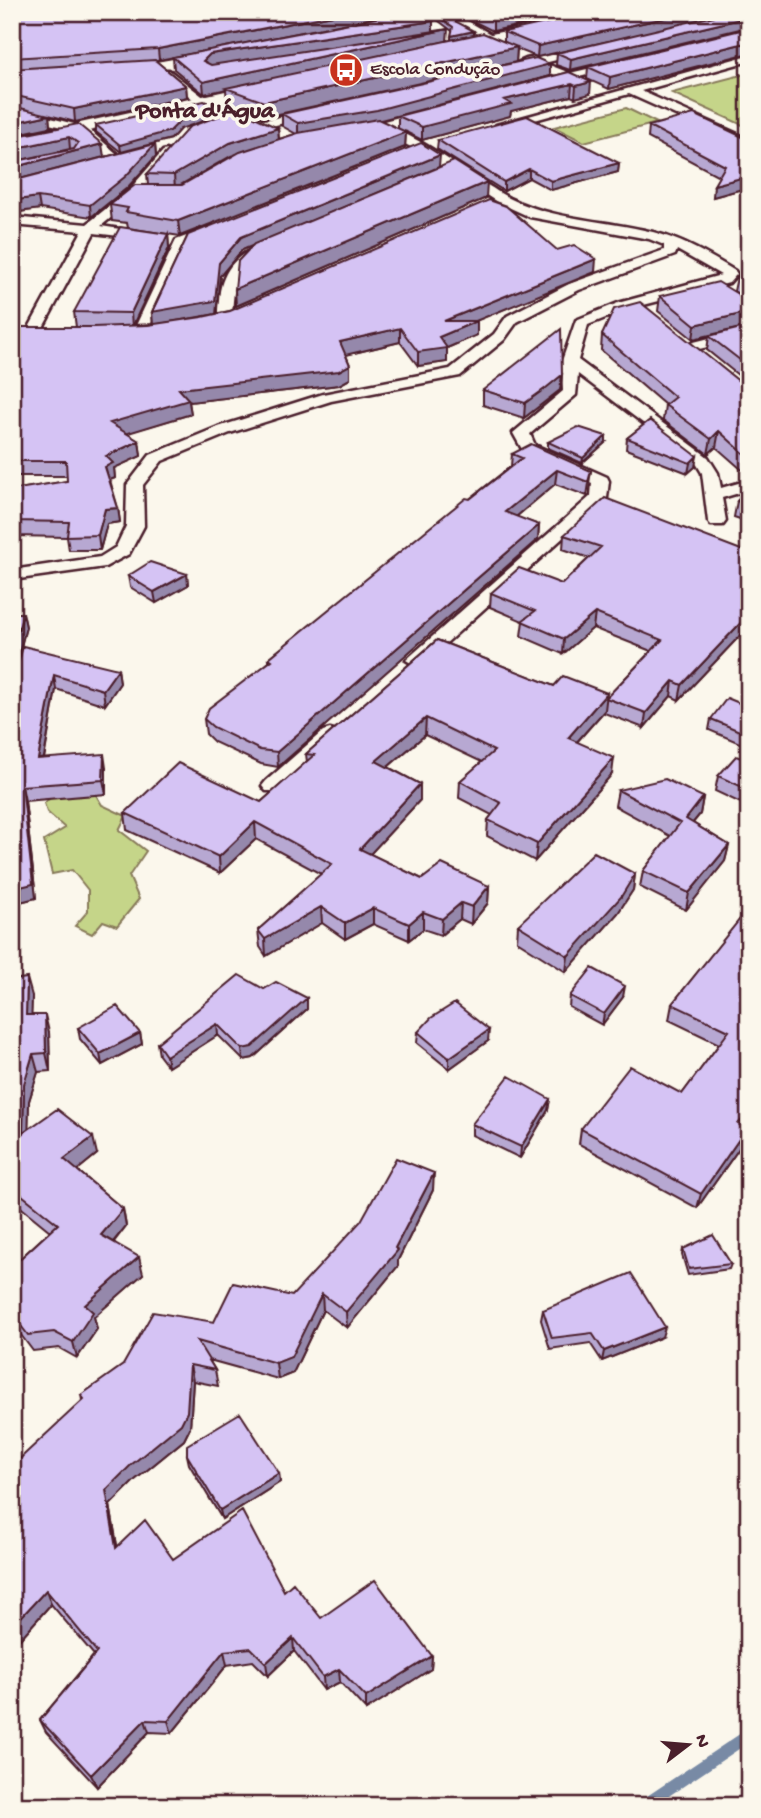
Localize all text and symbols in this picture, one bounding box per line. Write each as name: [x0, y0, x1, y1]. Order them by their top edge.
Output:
bus stop icon: Escola Condução: [327, 51, 365, 89]
place label: Escola Condução: [370, 59, 501, 82]
district label: Ponta d'Água: [134, 98, 276, 127]
north arrow: [652, 1710, 722, 1780]
text: N: [688, 1732, 714, 1750]

